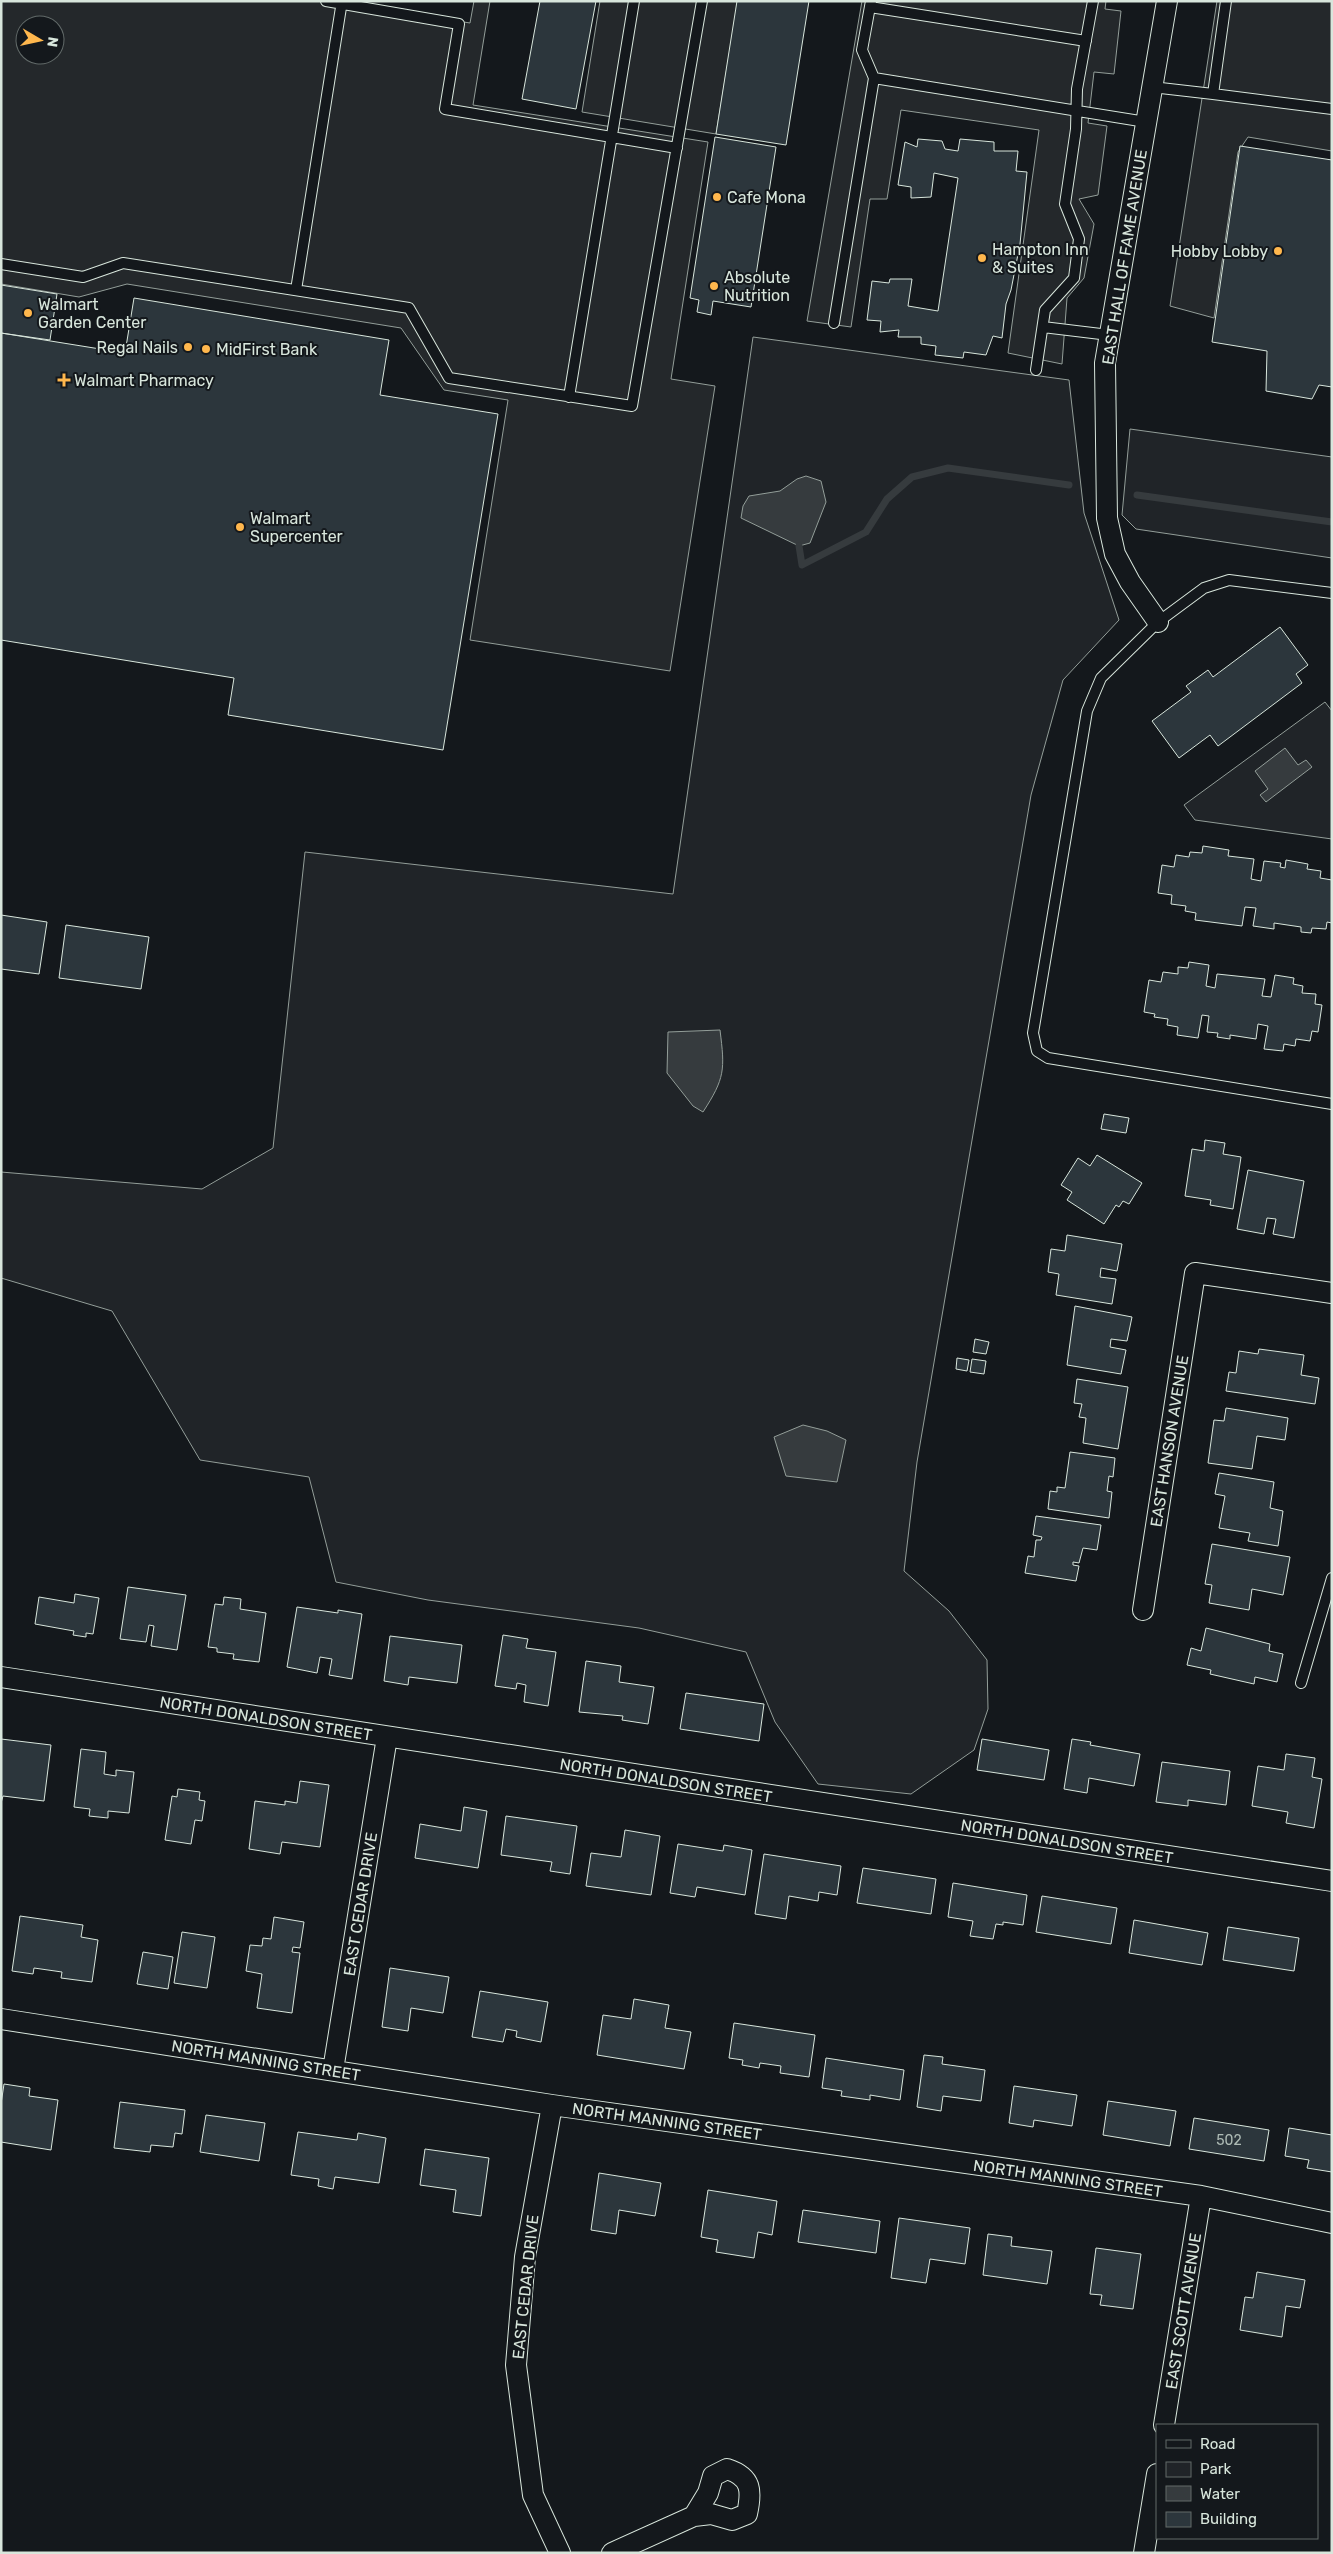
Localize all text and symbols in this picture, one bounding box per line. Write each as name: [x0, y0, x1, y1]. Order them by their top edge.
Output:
north arrow: [15, 15, 65, 65]
text: N: [43, 36, 62, 48]
street label: EAST HALL OF FAME AVENUE: [1098, 148, 1151, 366]
place label: Cafe Mona: [727, 188, 806, 207]
marker: Cafe Mona: [711, 191, 723, 203]
place label: Hampton Inn & Suites: [992, 240, 1089, 277]
place label: Hobby Lobby: [1171, 242, 1268, 261]
marker: Hobby Lobby: [1272, 245, 1284, 257]
marker: Hampton Inn & Suites: [976, 252, 988, 264]
place label: Absolute Nutrition: [724, 268, 790, 305]
marker: Absolute Nutrition: [708, 280, 720, 292]
place label: Walmart Garden Center: [38, 295, 146, 332]
marker: Walmart Garden Center: [22, 307, 34, 319]
place label: Regal Nails: [97, 338, 178, 357]
place label: MidFirst Bank: [216, 340, 318, 359]
marker: Regal Nails: [182, 341, 194, 353]
marker: MidFirst Bank: [200, 343, 212, 355]
place label: Walmart Pharmacy: [74, 371, 214, 390]
marker: Walmart Pharmacy: [58, 374, 70, 386]
place label: Walmart Supercenter: [250, 509, 343, 546]
marker: Walmart Supercenter: [234, 521, 246, 533]
street label: EAST HANSON AVENUE: [1147, 1354, 1192, 1528]
street label: NORTH DONALDSON STREET: [158, 1692, 373, 1745]
street label: NORTH DONALDSON STREET: [558, 1754, 773, 1807]
street label: NORTH DONALDSON STREET: [959, 1815, 1174, 1868]
street label: EAST CEDAR DRIVE: [340, 1831, 381, 1977]
street label: NORTH MANNING STREET: [170, 2036, 362, 2085]
street label: NORTH MANNING STREET: [571, 2099, 763, 2144]
house number: 502: [1216, 2132, 1242, 2149]
street label: NORTH MANNING STREET: [972, 2156, 1164, 2201]
street label: EAST CEDAR DRIVE: [508, 2214, 543, 2360]
street label: EAST SCOTT AVENUE: [1162, 2232, 1205, 2391]
legend: [1156, 2424, 1318, 2539]
text: Road: [1200, 2435, 1236, 2453]
text: Park: [1200, 2460, 1231, 2478]
text: Water: [1200, 2485, 1240, 2503]
text: Building: [1200, 2510, 1257, 2528]

